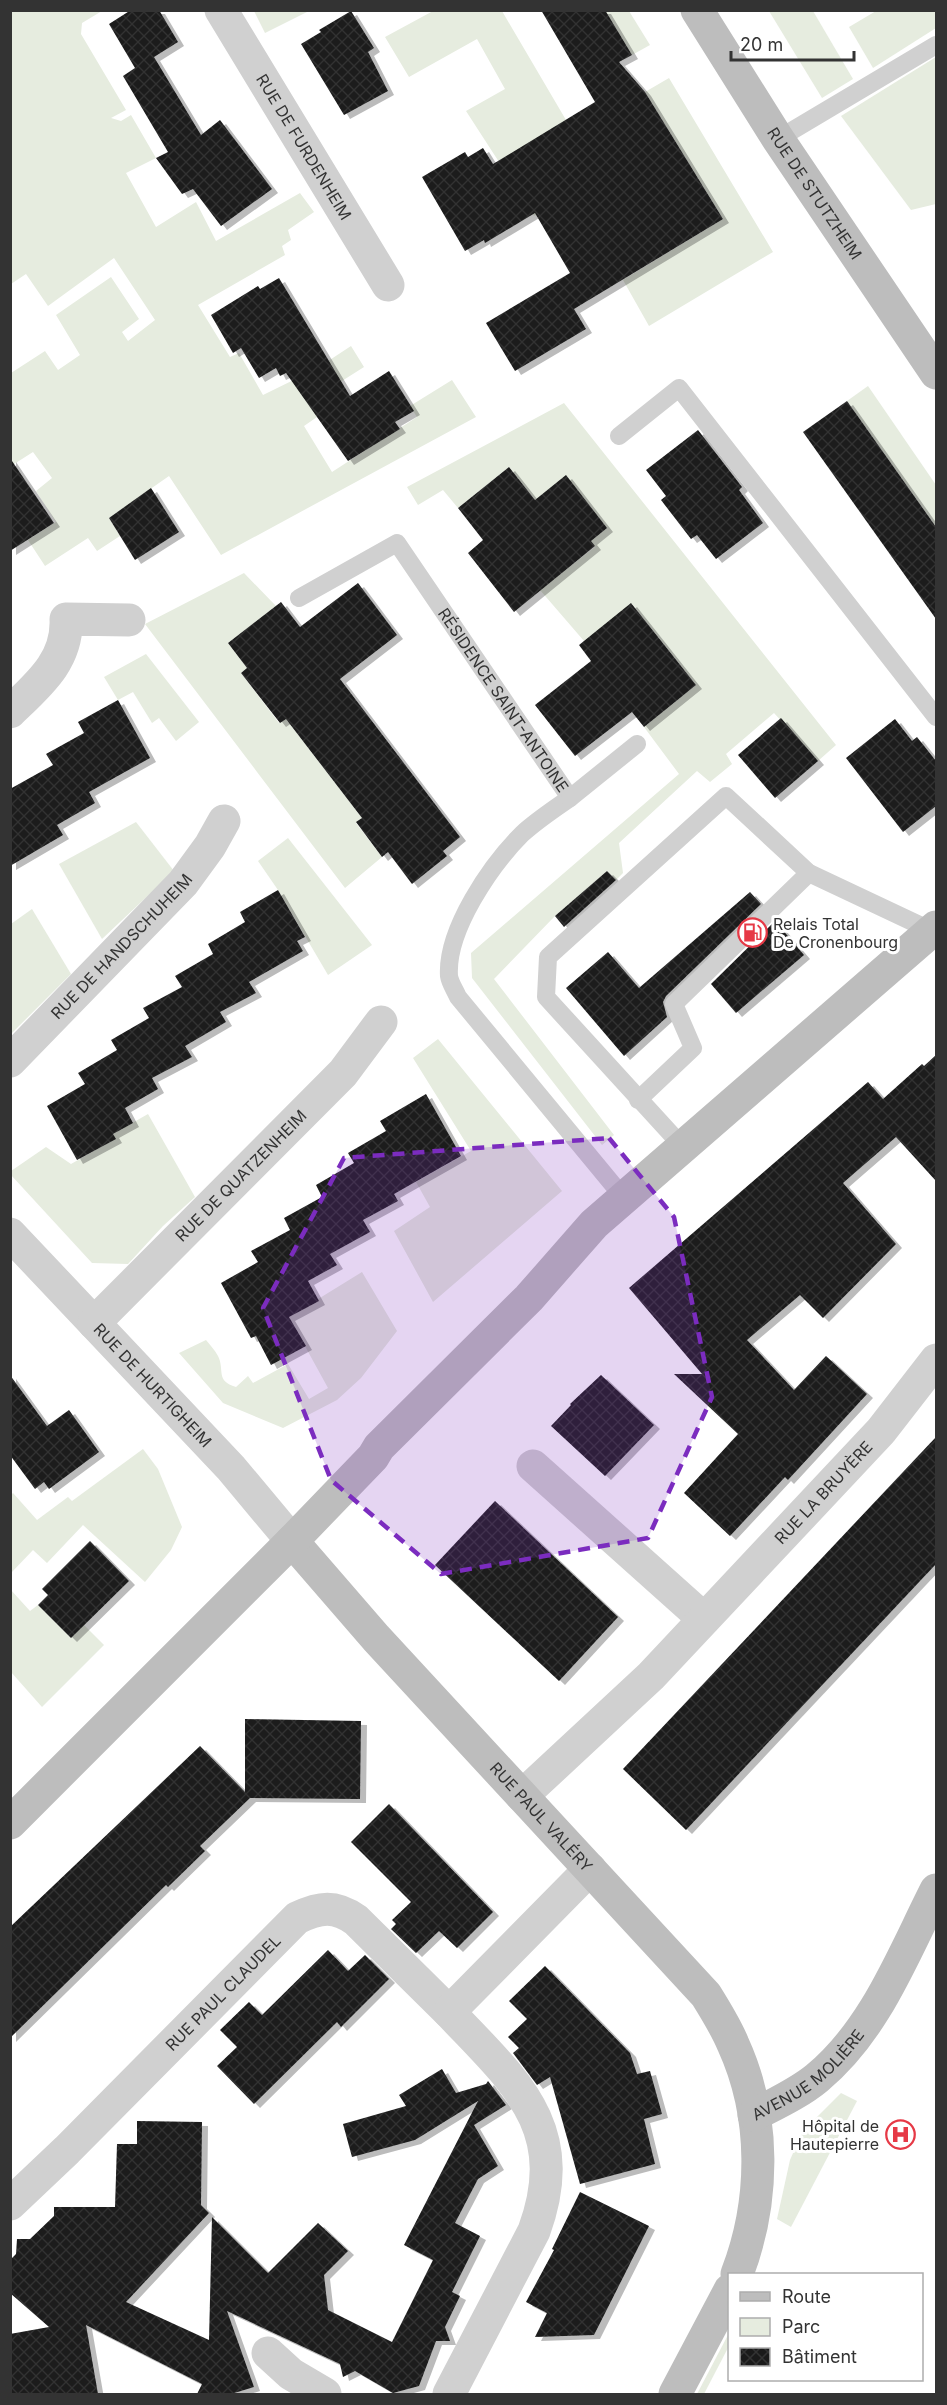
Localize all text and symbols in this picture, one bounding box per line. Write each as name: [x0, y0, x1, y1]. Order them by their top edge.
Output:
scale bar: [731, 24, 854, 62]
text: 20 m: [740, 34, 783, 55]
street label: RUE DE FURDENHEIM: [252, 70, 356, 223]
street label: RUE DE STUTZHEIM: [763, 124, 866, 263]
street label: RÉSIDENCE SAINT-ANTOINE: [434, 604, 573, 796]
street label: RUE DE HANDSCHUHEIM: [47, 870, 196, 1023]
place label: Relais Total De Cronenbourg: [773, 914, 898, 952]
fuel station icon: Relais Total De Cronenbourg: [736, 917, 768, 949]
street label: RUE DE QUATZENHEIM: [171, 1106, 311, 1246]
street label: RUE DE HURTIGHEIM: [90, 1319, 216, 1451]
street label: RUE LA BRUYÈRE: [770, 1437, 876, 1548]
street label: RUE PAUL VALÉRY: [486, 1758, 597, 1876]
street label: RUE PAUL CLAUDEL: [161, 1931, 285, 2055]
street label: AVENUE MOLIÈRE: [748, 2025, 868, 2124]
place label: Hôpital de Hautepierre: [790, 2116, 879, 2154]
hospital icon: Hôpital de Hautepierre: [884, 2119, 916, 2151]
legend: [728, 2273, 923, 2381]
text: Route: [782, 2286, 831, 2307]
text: Parc: [782, 2316, 820, 2337]
text: Bâtiment: [782, 2346, 857, 2367]

